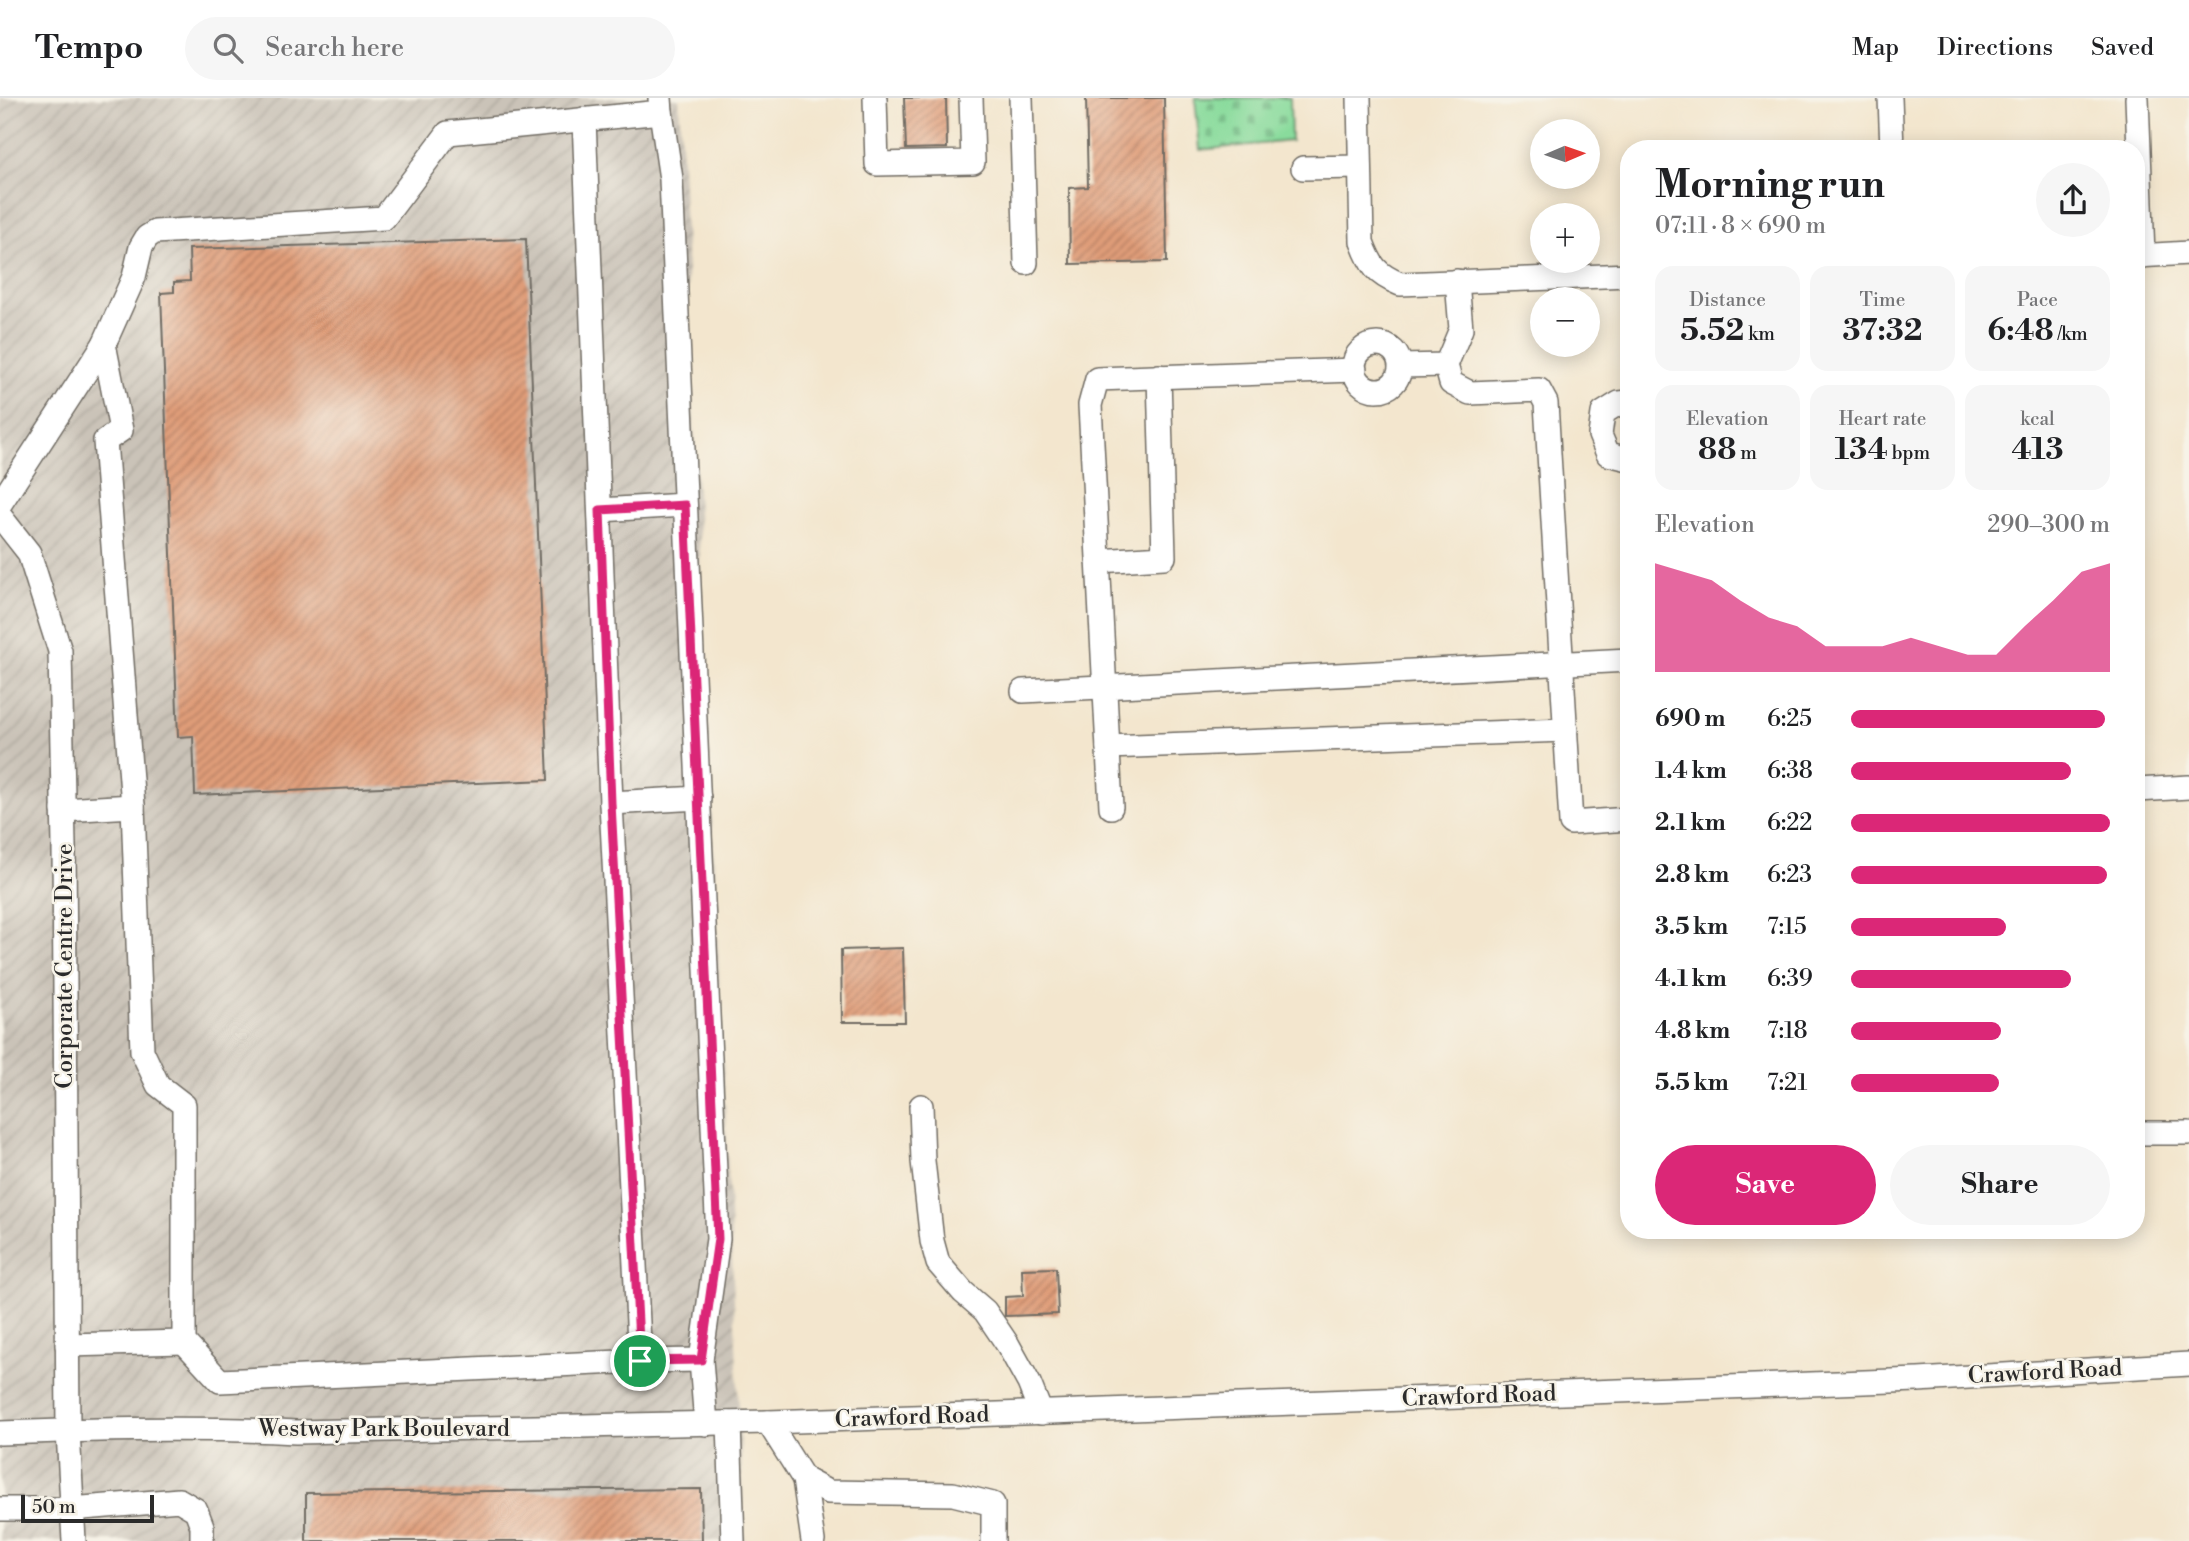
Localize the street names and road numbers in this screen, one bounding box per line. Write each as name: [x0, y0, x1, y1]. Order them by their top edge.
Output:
street label: Corporate Centre Drive: [51, 843, 79, 1089]
street label: Crawford Road: [1967, 1354, 2123, 1390]
street label: Crawford Road: [1401, 1379, 1557, 1413]
street label: Crawford Road: [834, 1400, 990, 1434]
street label: Westway Park Boulevard: [257, 1415, 510, 1443]

